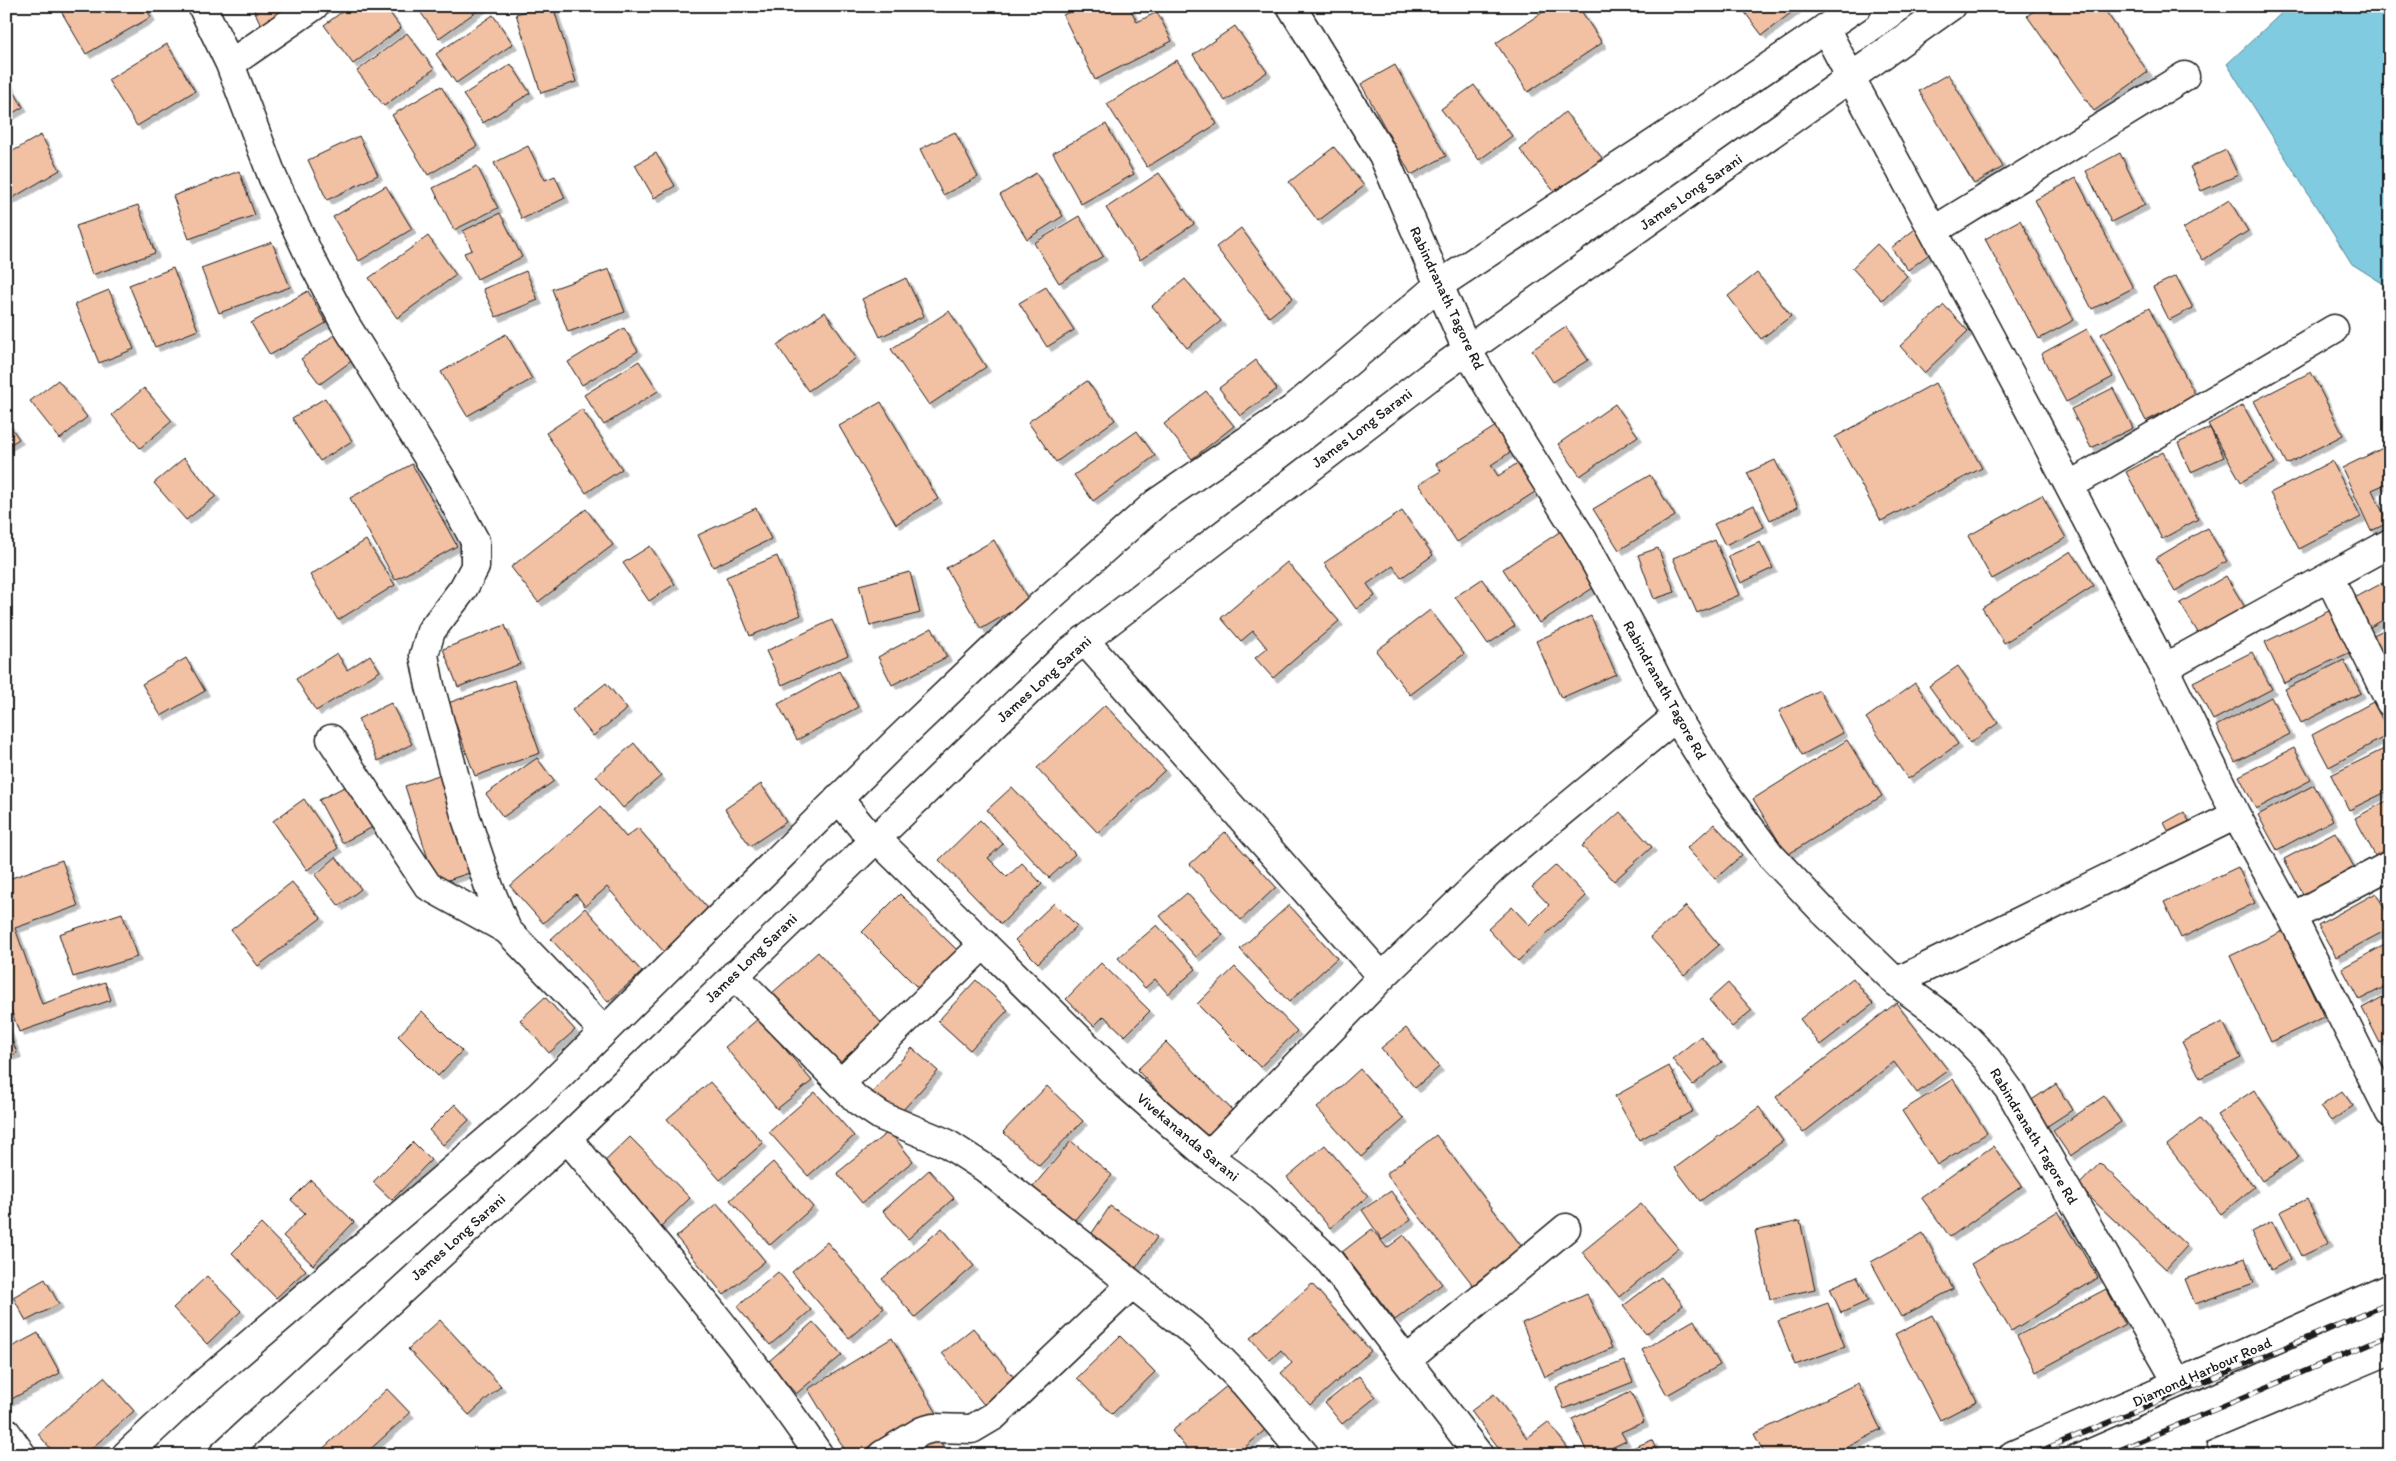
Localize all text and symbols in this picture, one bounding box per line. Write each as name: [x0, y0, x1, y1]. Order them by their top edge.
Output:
street label: James Long Sarani: [1636, 150, 1746, 234]
street label: Rabindranath Tagore Rd: [1406, 223, 1488, 373]
street label: James Long Sarani: [1308, 384, 1416, 472]
street label: Rabindranath Tagore Rd: [1619, 617, 1711, 763]
street label: James Long Sarani: [993, 632, 1095, 726]
street label: James Long Sarani: [701, 910, 801, 1006]
street label: Rabindranath Tagore Rd: [1986, 1064, 2082, 1208]
street label: Vivekananda Sarani: [1133, 1089, 1243, 1185]
street label: James Long Sarani: [407, 1190, 509, 1284]
street label: Diamond Harbour Road: [2130, 1333, 2275, 1411]

